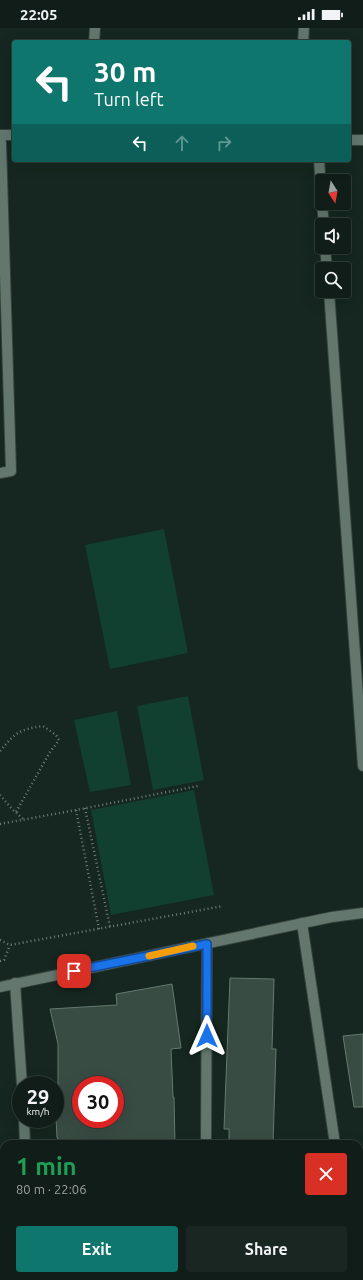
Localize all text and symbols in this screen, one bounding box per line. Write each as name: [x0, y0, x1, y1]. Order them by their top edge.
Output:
text: 22:05: [20, 6, 58, 23]
icon: left: [28, 56, 80, 108]
text: 30 m: [94, 56, 156, 87]
text: Turn left: [94, 89, 164, 109]
icon: left: [129, 132, 151, 154]
icon: ahead: [171, 132, 193, 154]
icon: right: [213, 132, 235, 154]
north arrow: [315, 174, 351, 210]
map controls: [315, 174, 351, 298]
button: sound: [315, 218, 351, 254]
button: search: [315, 262, 351, 298]
pin: [57, 954, 91, 988]
icon: arrive: [63, 960, 85, 982]
position arrow: [186, 1015, 228, 1057]
speed limit sign: 30: [72, 1076, 124, 1128]
text: 29: [27, 1085, 49, 1108]
text: km/h: [26, 1106, 50, 1117]
text: 1 min: [16, 1153, 77, 1180]
button: close: [305, 1153, 347, 1195]
text: 80 m · 22:06: [16, 1182, 87, 1196]
button: Exit: [16, 1226, 178, 1272]
button: Share: [186, 1226, 347, 1272]

